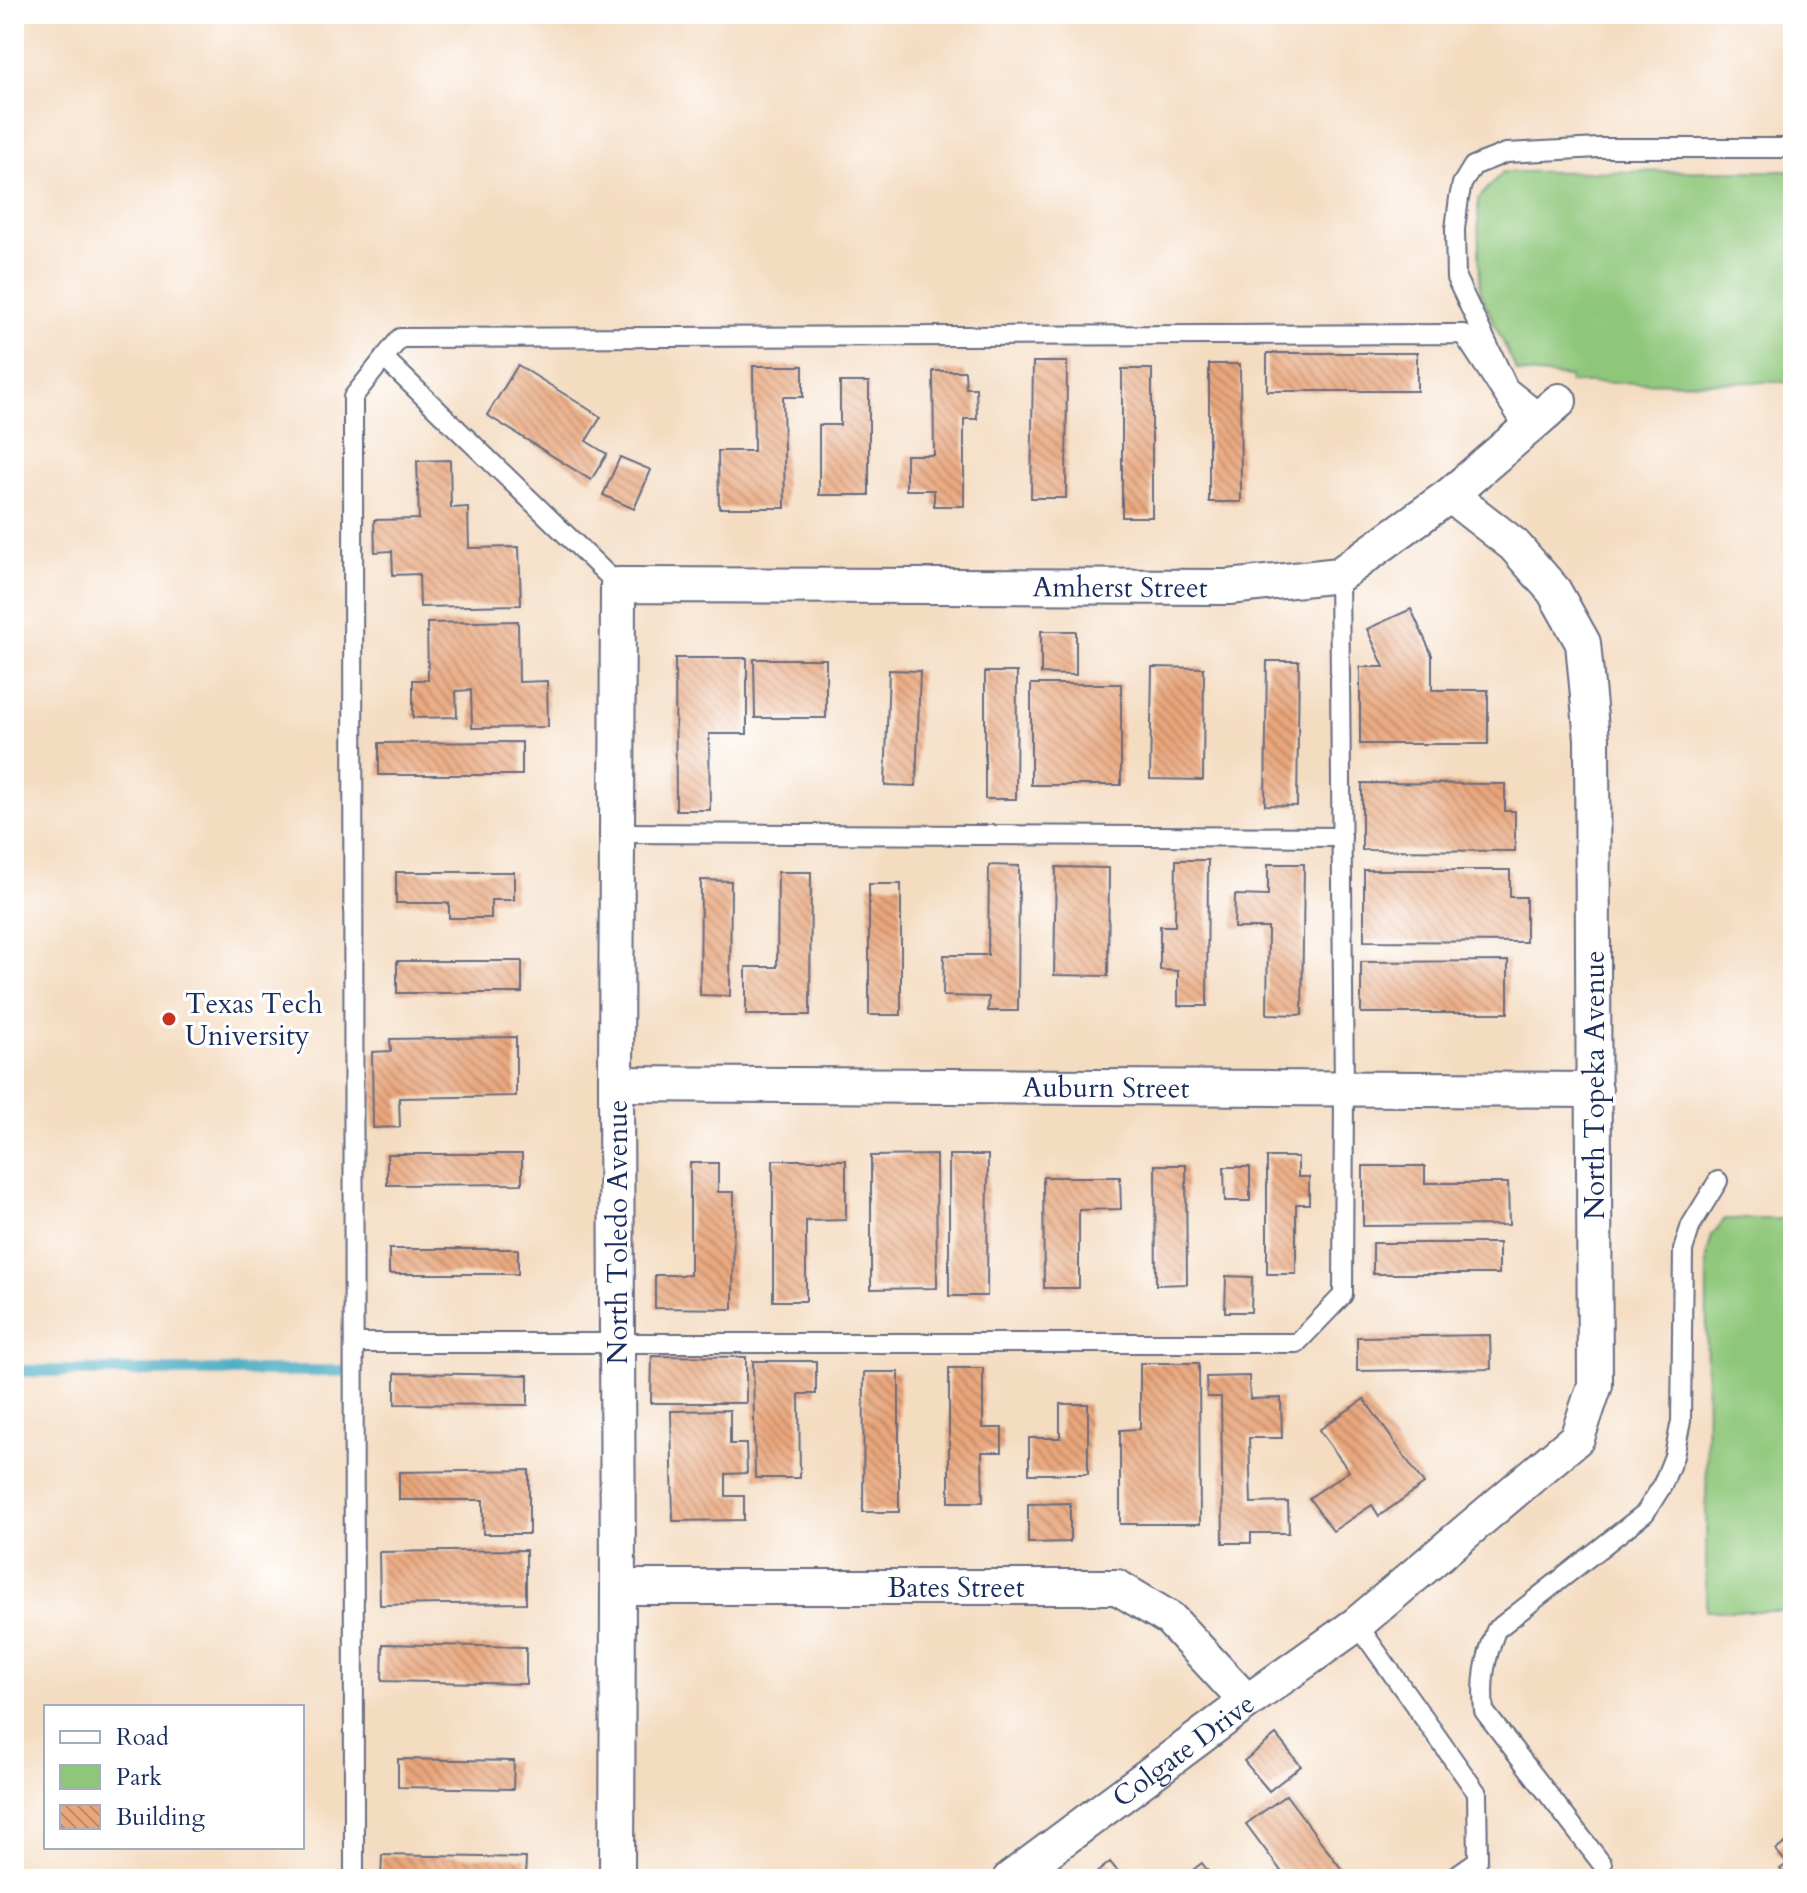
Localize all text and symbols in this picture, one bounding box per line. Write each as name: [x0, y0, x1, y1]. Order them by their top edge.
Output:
street label: Amherst Street: [1032, 568, 1208, 607]
street label: North Topeka Avenue: [1576, 950, 1614, 1220]
place label: Texas Tech University: [185, 985, 323, 1055]
marker: Texas Tech University: [160, 1010, 178, 1028]
street label: Auburn Street: [1022, 1068, 1190, 1108]
street label: North Toledo Avenue: [599, 1100, 637, 1364]
street label: Bates Street: [887, 1569, 1025, 1607]
street label: Colgate Drive: [1105, 1685, 1262, 1816]
legend: [44, 1705, 304, 1849]
text: Road: [116, 1721, 169, 1754]
text: Park: [116, 1761, 162, 1794]
text: Building: [116, 1801, 206, 1834]

